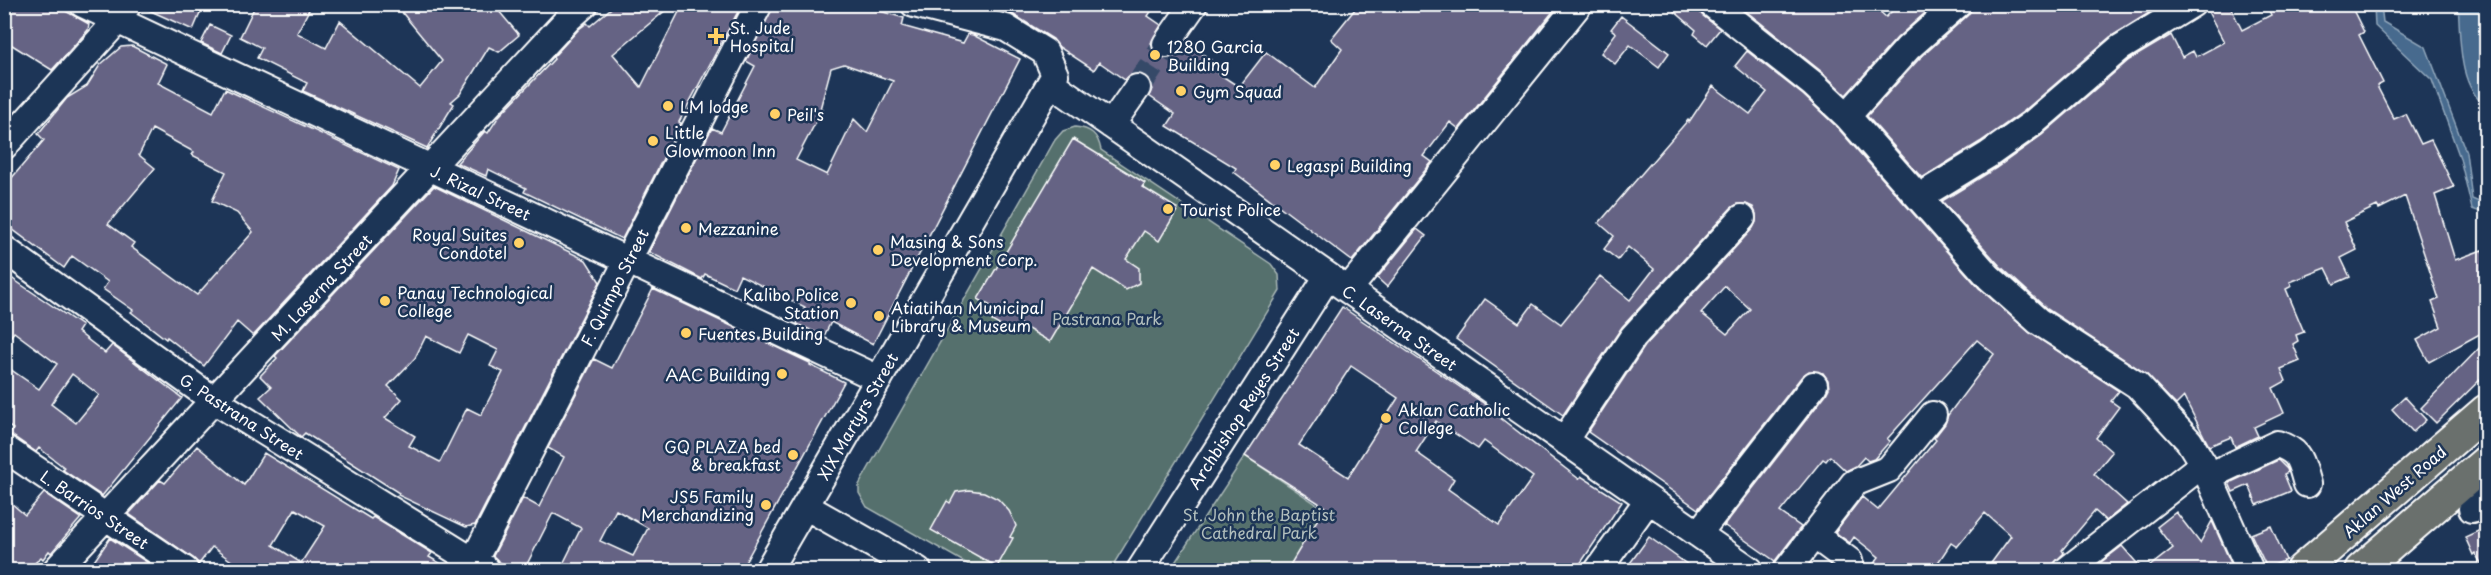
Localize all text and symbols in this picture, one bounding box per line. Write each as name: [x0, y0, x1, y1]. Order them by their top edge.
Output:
place label: St. Jude Hospital: [730, 15, 794, 57]
marker: St. Jude Hospital: [707, 27, 725, 45]
place label: 1280 Garcia Building: [1167, 34, 1264, 76]
marker: 1280 Garcia Building: [1148, 48, 1162, 62]
place label: Gym Squad: [1193, 79, 1282, 103]
marker: Gym Squad: [1174, 84, 1188, 98]
place label: LM lodge: [680, 94, 749, 118]
marker: LM lodge: [661, 99, 675, 113]
place label: Peil's: [787, 102, 824, 126]
marker: Peil's: [768, 107, 782, 121]
place label: Little Glowmoon Inn: [665, 120, 776, 162]
marker: Little Glowmoon Inn: [646, 134, 660, 148]
place label: Legaspi Building: [1287, 153, 1412, 177]
street label: J. Rizal Street: [427, 158, 535, 226]
marker: Legaspi Building: [1268, 158, 1282, 172]
place label: Tourist Police: [1180, 197, 1281, 221]
marker: Tourist Police: [1161, 202, 1175, 216]
place label: Mezzanine: [698, 216, 779, 240]
marker: Mezzanine: [679, 221, 693, 235]
place label: Royal Suites Condotel: [412, 222, 507, 264]
street label: F. Quimpo Street: [574, 224, 654, 350]
street label: M. Laserna Street: [265, 228, 378, 346]
place label: Masing & Sons Development Corp.: [890, 229, 1037, 271]
marker: Royal Suites Condotel: [512, 236, 526, 250]
marker: Masing & Sons Development Corp.: [871, 243, 885, 257]
street label: C. Laserna Street: [1338, 278, 1463, 376]
place label: Panay Technological College: [397, 280, 553, 322]
place label: Kalibo Police Station: [743, 282, 839, 324]
marker: Panay Technological College: [378, 294, 392, 308]
place label: Atiatihan Municipal Library & Museum: [891, 295, 1044, 337]
marker: Kalibo Police Station: [844, 296, 858, 310]
park label: Pastrana Park: [1052, 306, 1162, 330]
marker: Atiatihan Municipal Library & Museum: [872, 309, 886, 323]
place label: Fuentes Building: [698, 321, 823, 345]
street label: Archbishop Reyes Street: [1182, 322, 1305, 494]
marker: Fuentes Building: [679, 326, 693, 340]
street label: XIX Martyrs Street: [811, 348, 903, 484]
place label: AAC Building: [665, 362, 770, 386]
street label: G. Pastrana Street: [175, 367, 309, 465]
marker: AAC Building: [775, 367, 789, 381]
place label: Aklan Catholic College: [1398, 397, 1510, 439]
marker: Aklan Catholic College: [1379, 411, 1393, 425]
place label: GQ PLAZA bed & breakfast: [664, 434, 781, 476]
street label: Aklan West Road: [2337, 439, 2451, 543]
marker: GQ PLAZA bed & breakfast: [786, 448, 800, 462]
street label: L. Barrios Street: [36, 464, 154, 554]
place label: JS5 Family Merchandizing: [641, 484, 754, 526]
marker: JS5 Family Merchandizing: [759, 498, 773, 512]
park label: St. John the Baptist Cathedral Park: [1183, 502, 1335, 544]

